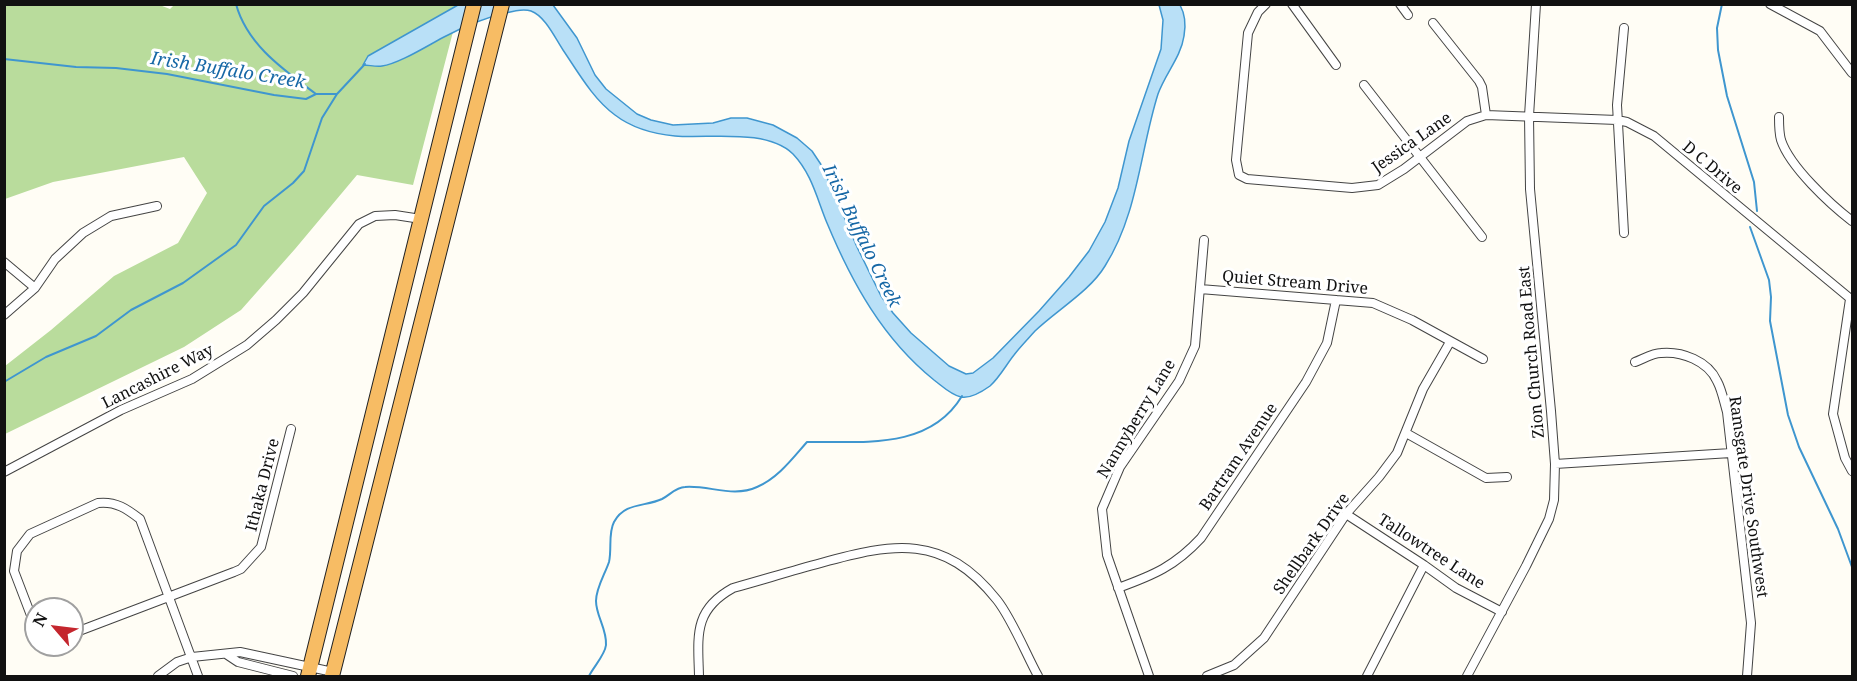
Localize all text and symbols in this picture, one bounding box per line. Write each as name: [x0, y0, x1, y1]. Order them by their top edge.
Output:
water label: Irish Buffalo Creek: [149, 48, 307, 94]
street label: Jessica Lane: [1369, 109, 1455, 177]
street label: D C Drive: [1678, 138, 1746, 198]
water label: Irish Buffalo Creek: [817, 161, 905, 311]
street label: Zion Church Road East: [1515, 265, 1549, 439]
street label: Quiet Stream Drive: [1221, 267, 1369, 299]
street label: Lancashire Way: [99, 341, 217, 413]
street label: Nannyberry Lane: [1094, 356, 1180, 482]
street label: Ramsgate Drive Southwest: [1724, 395, 1772, 599]
street label: Bartram Avenue: [1196, 400, 1282, 514]
street label: Ithaka Drive: [242, 436, 284, 534]
street label: Shellbark Drive: [1270, 490, 1354, 598]
street label: Tallowtree Lane: [1374, 510, 1488, 594]
north arrow: [24, 597, 84, 657]
text: N: [27, 609, 53, 630]

